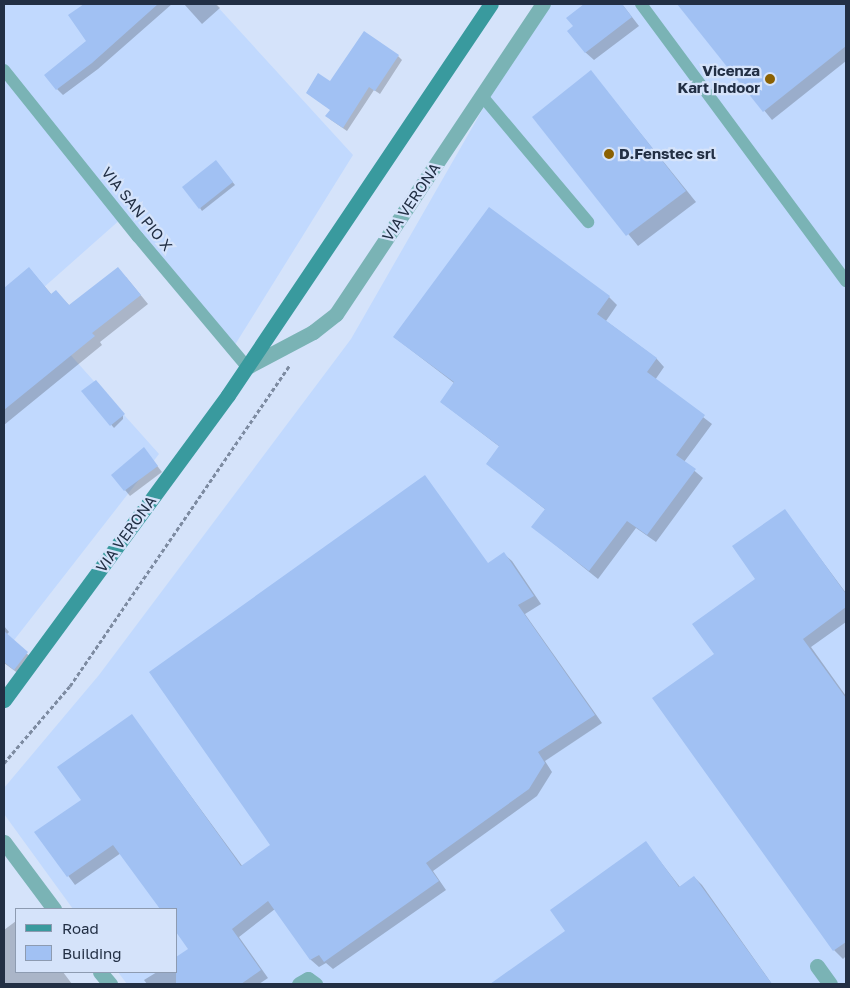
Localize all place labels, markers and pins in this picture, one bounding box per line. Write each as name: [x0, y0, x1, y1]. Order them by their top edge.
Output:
place label: Vicenza Kart Indoor: [677, 61, 760, 96]
marker: Vicenza Kart Indoor: [764, 73, 776, 85]
place label: D.Fenstec srl: [619, 145, 716, 163]
marker: D.Fenstec srl: [603, 148, 615, 160]

